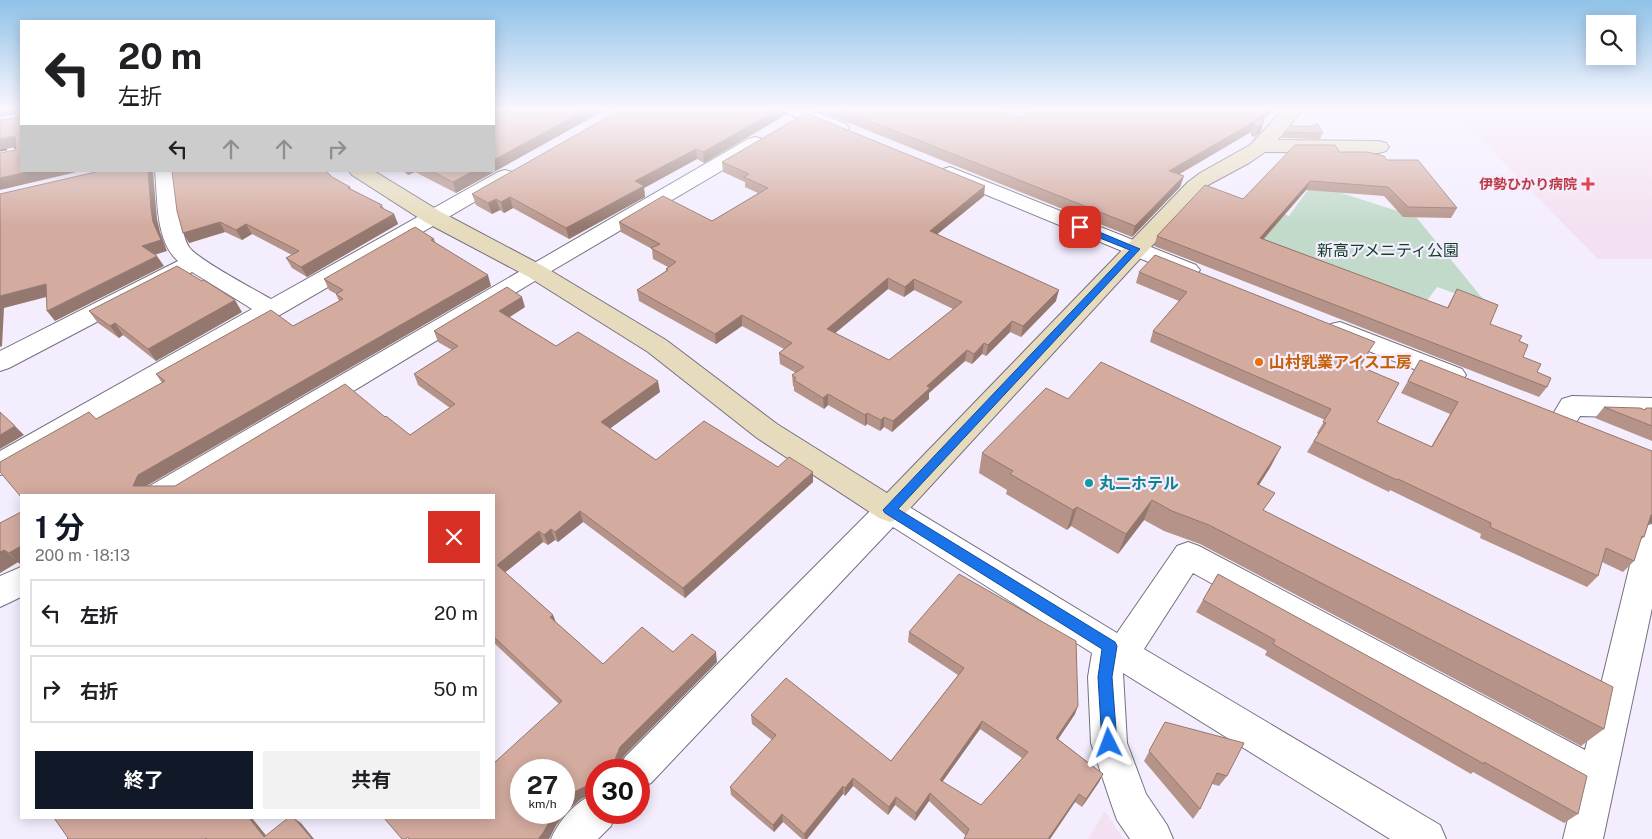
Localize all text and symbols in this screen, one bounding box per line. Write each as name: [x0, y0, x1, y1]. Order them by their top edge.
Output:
map controls: [1586, 15, 1636, 65]
button: search: [1586, 15, 1636, 65]
text: 20 m: [118, 36, 202, 77]
icon: left: [35, 40, 100, 105]
text: 左折: [118, 83, 162, 109]
icon: left: [164, 135, 192, 163]
icon: ahead: [217, 135, 245, 163]
icon: ahead: [270, 135, 298, 163]
icon: right: [323, 135, 351, 163]
place label: 伊勢ひかり病院: [1479, 176, 1577, 192]
marker: 伊勢ひかり病院: [1581, 177, 1595, 191]
pin: [1059, 206, 1101, 248]
icon: arrive: [1066, 213, 1094, 241]
park label: 新高アメニティ公園: [1317, 241, 1459, 260]
place label: 山村乳業アイス工房: [1269, 353, 1412, 372]
marker: 山村乳業アイス工房: [1253, 356, 1265, 368]
place label: 丸二ホテル: [1099, 474, 1179, 493]
marker: 丸二ホテル: [1083, 477, 1095, 489]
text: 1 分: [35, 509, 85, 545]
button: close: [428, 511, 480, 563]
text: 200 m · 18:13: [35, 546, 130, 565]
icon: left: [37, 599, 65, 627]
text: 20 m: [434, 602, 478, 624]
text: 左折: [80, 604, 118, 626]
icon: right: [37, 675, 65, 703]
text: 50 m: [433, 678, 478, 700]
text: 右折: [80, 680, 118, 702]
position arrow: [1082, 716, 1134, 768]
button: 終了: [35, 751, 253, 809]
button: 共有: [263, 751, 480, 809]
speed limit sign: 30: [585, 759, 650, 824]
text: 27: [527, 770, 558, 800]
text: km/h: [528, 797, 557, 811]

